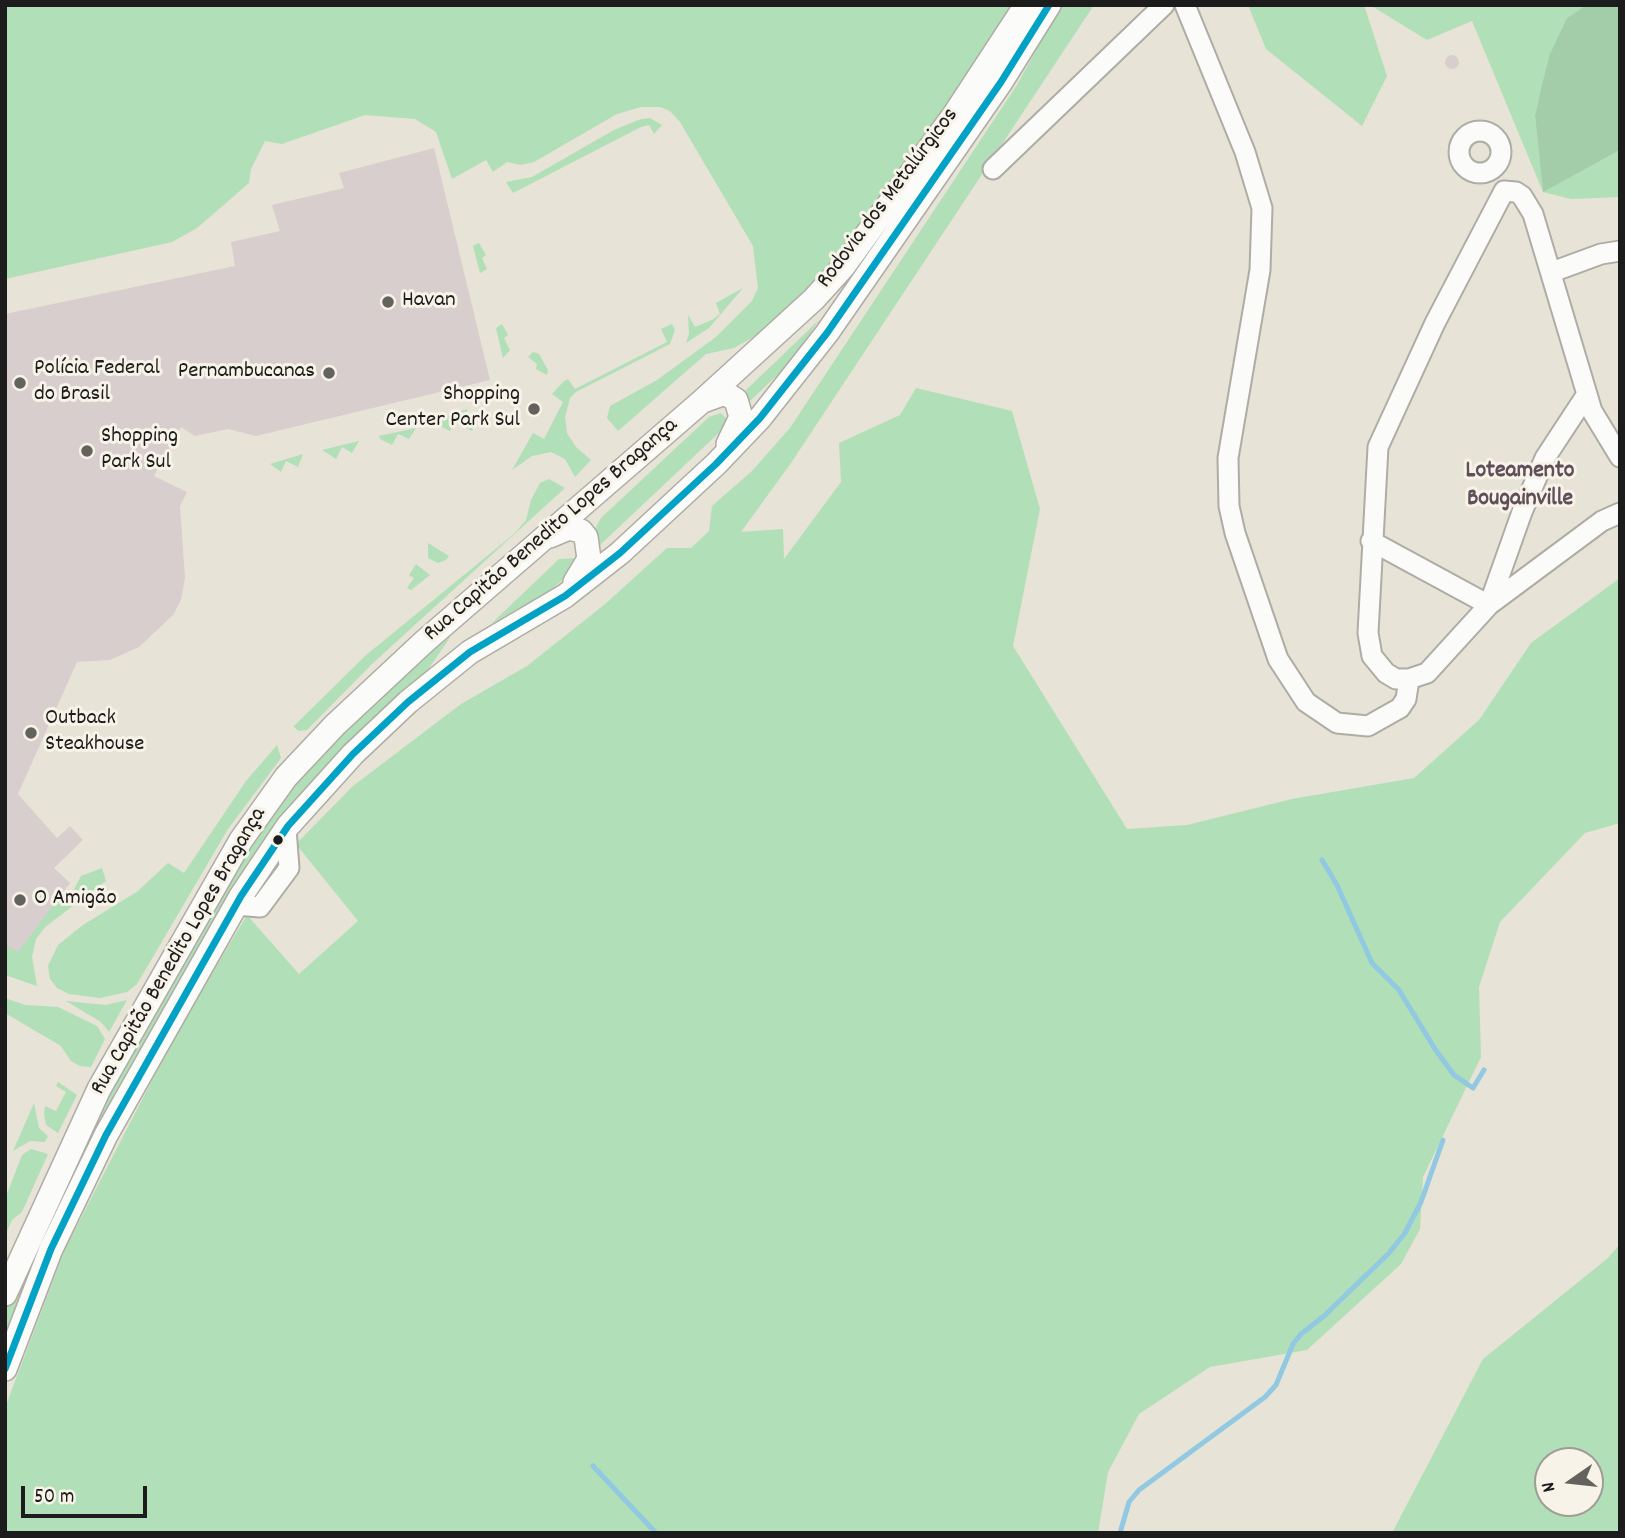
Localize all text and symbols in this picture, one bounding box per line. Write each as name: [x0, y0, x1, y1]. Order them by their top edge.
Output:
street label: Rodovia dos Metalúrgicos: [812, 103, 966, 295]
place label: Havan: [402, 288, 456, 316]
marker: Havan: [380, 294, 396, 310]
place label: Polícia Federal do Brasil: [34, 356, 160, 410]
place label: Pernambucanas: [178, 359, 315, 387]
marker: Pernambucanas: [321, 365, 337, 381]
marker: Polícia Federal do Brasil: [12, 375, 28, 391]
place label: Shopping Center Park Sul: [385, 382, 520, 436]
marker: Shopping Center Park Sul: [526, 401, 542, 417]
street label: Rua Capitão Benedito Lopes Bragança: [419, 413, 685, 649]
place label: Shopping Park Sul: [101, 424, 178, 478]
marker: Shopping Park Sul: [79, 443, 95, 459]
district label: Loteamento Bougainville: [1466, 459, 1574, 515]
place label: Outback Steakhouse: [45, 706, 144, 760]
marker: Outback Steakhouse: [23, 725, 39, 741]
street label: Rua Capitão Benedito Lopes Bragança: [86, 803, 274, 1101]
unlabelled marker: [271, 833, 285, 847]
place label: O Amigão: [34, 886, 117, 914]
marker: O Amigão: [12, 892, 28, 908]
north arrow: [1534, 1447, 1604, 1517]
scale bar: [24, 1472, 150, 1516]
text: N: [1536, 1479, 1564, 1495]
text: 50 m: [34, 1483, 74, 1513]

